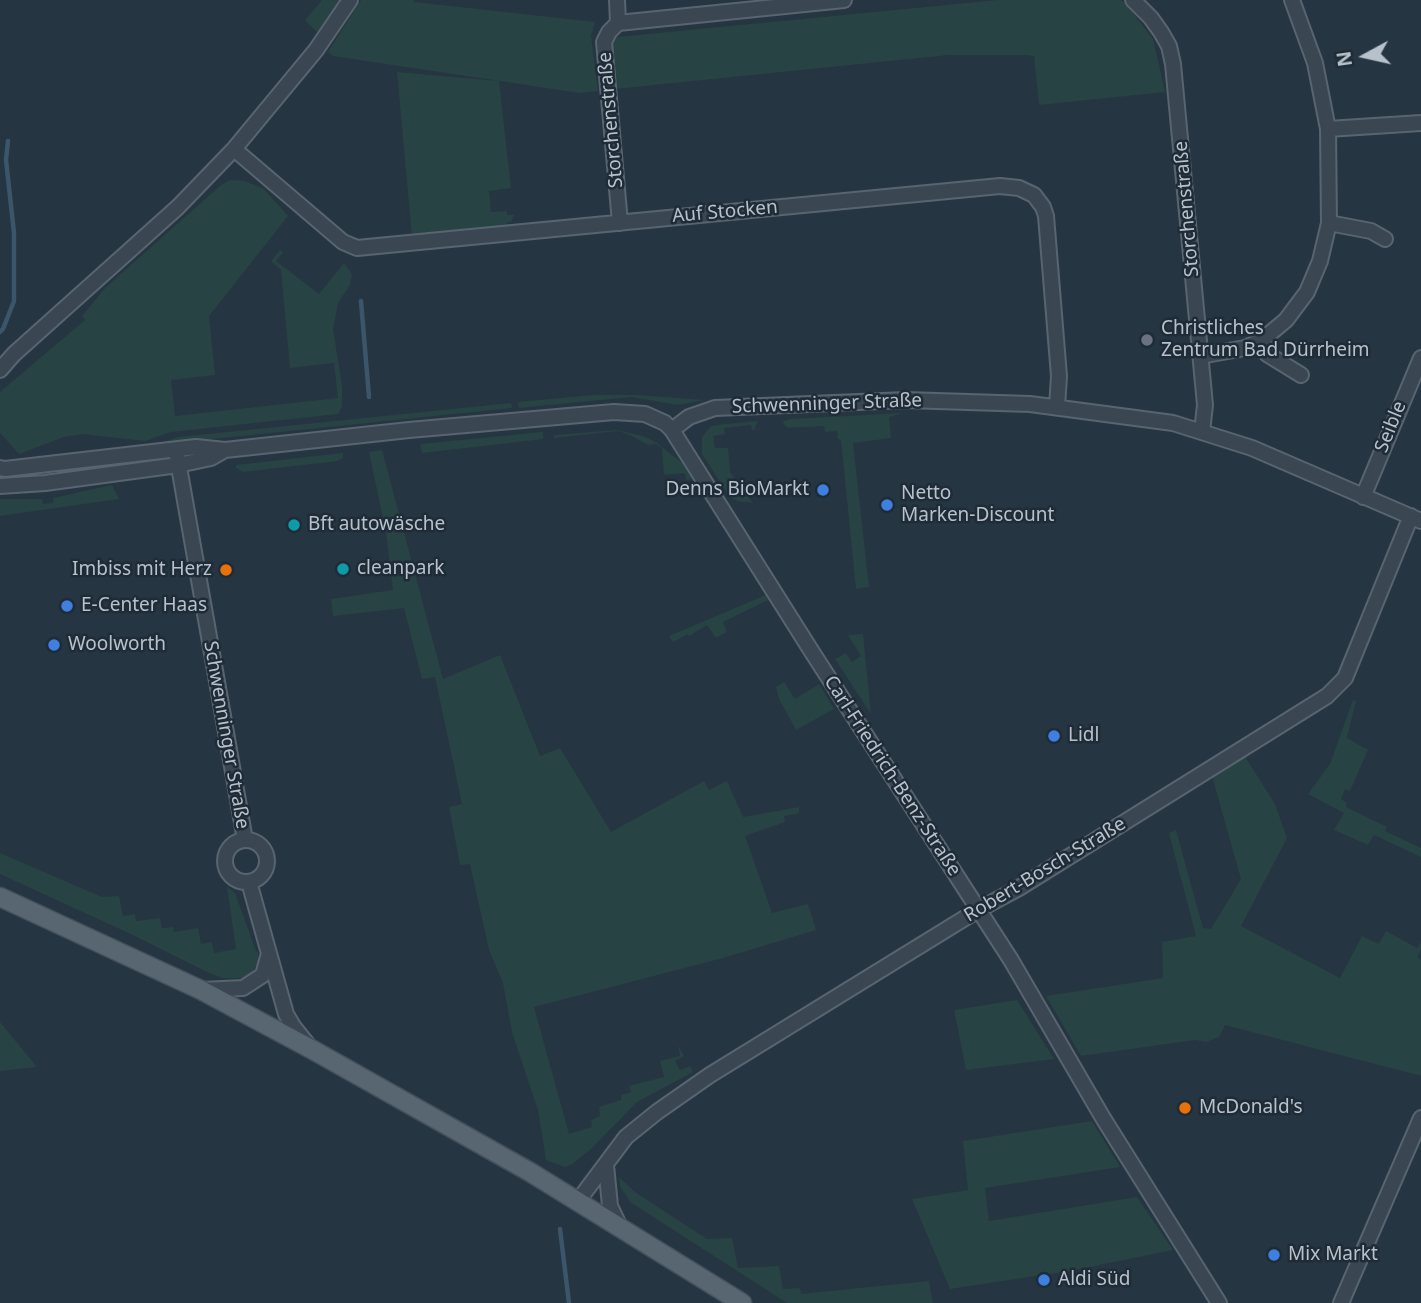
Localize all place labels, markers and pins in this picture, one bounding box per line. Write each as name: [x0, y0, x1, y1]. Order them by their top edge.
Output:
place label: Christliches Zentrum Bad Dürrheim: [1161, 318, 1370, 362]
marker: Christliches Zentrum Bad Dürrheim: [1139, 332, 1155, 348]
place label: Denns BioMarkt: [665, 479, 809, 501]
marker: Denns BioMarkt: [815, 482, 831, 498]
place label: Netto Marken-Discount: [901, 483, 1054, 527]
marker: Netto Marken-Discount: [879, 497, 895, 513]
place label: Bft autowäsche: [308, 514, 445, 536]
marker: Bft autowäsche: [286, 517, 302, 533]
place label: cleanpark: [357, 558, 444, 580]
place label: Imbiss mit Herz: [72, 559, 212, 581]
marker: cleanpark: [335, 561, 351, 577]
marker: Imbiss mit Herz: [218, 562, 234, 578]
place label: E-Center Haas: [81, 595, 207, 617]
marker: E-Center Haas: [59, 598, 75, 614]
place label: Woolworth: [68, 634, 166, 656]
marker: Woolworth: [46, 637, 62, 653]
place label: Lidl: [1068, 725, 1099, 747]
marker: Lidl: [1046, 728, 1062, 744]
place label: McDonald's: [1199, 1097, 1303, 1119]
marker: McDonald's: [1177, 1100, 1193, 1116]
place label: Mix Markt: [1288, 1244, 1378, 1266]
marker: Mix Markt: [1266, 1247, 1282, 1263]
place label: Aldi Süd: [1058, 1269, 1130, 1291]
marker: Aldi Süd: [1036, 1272, 1052, 1288]

